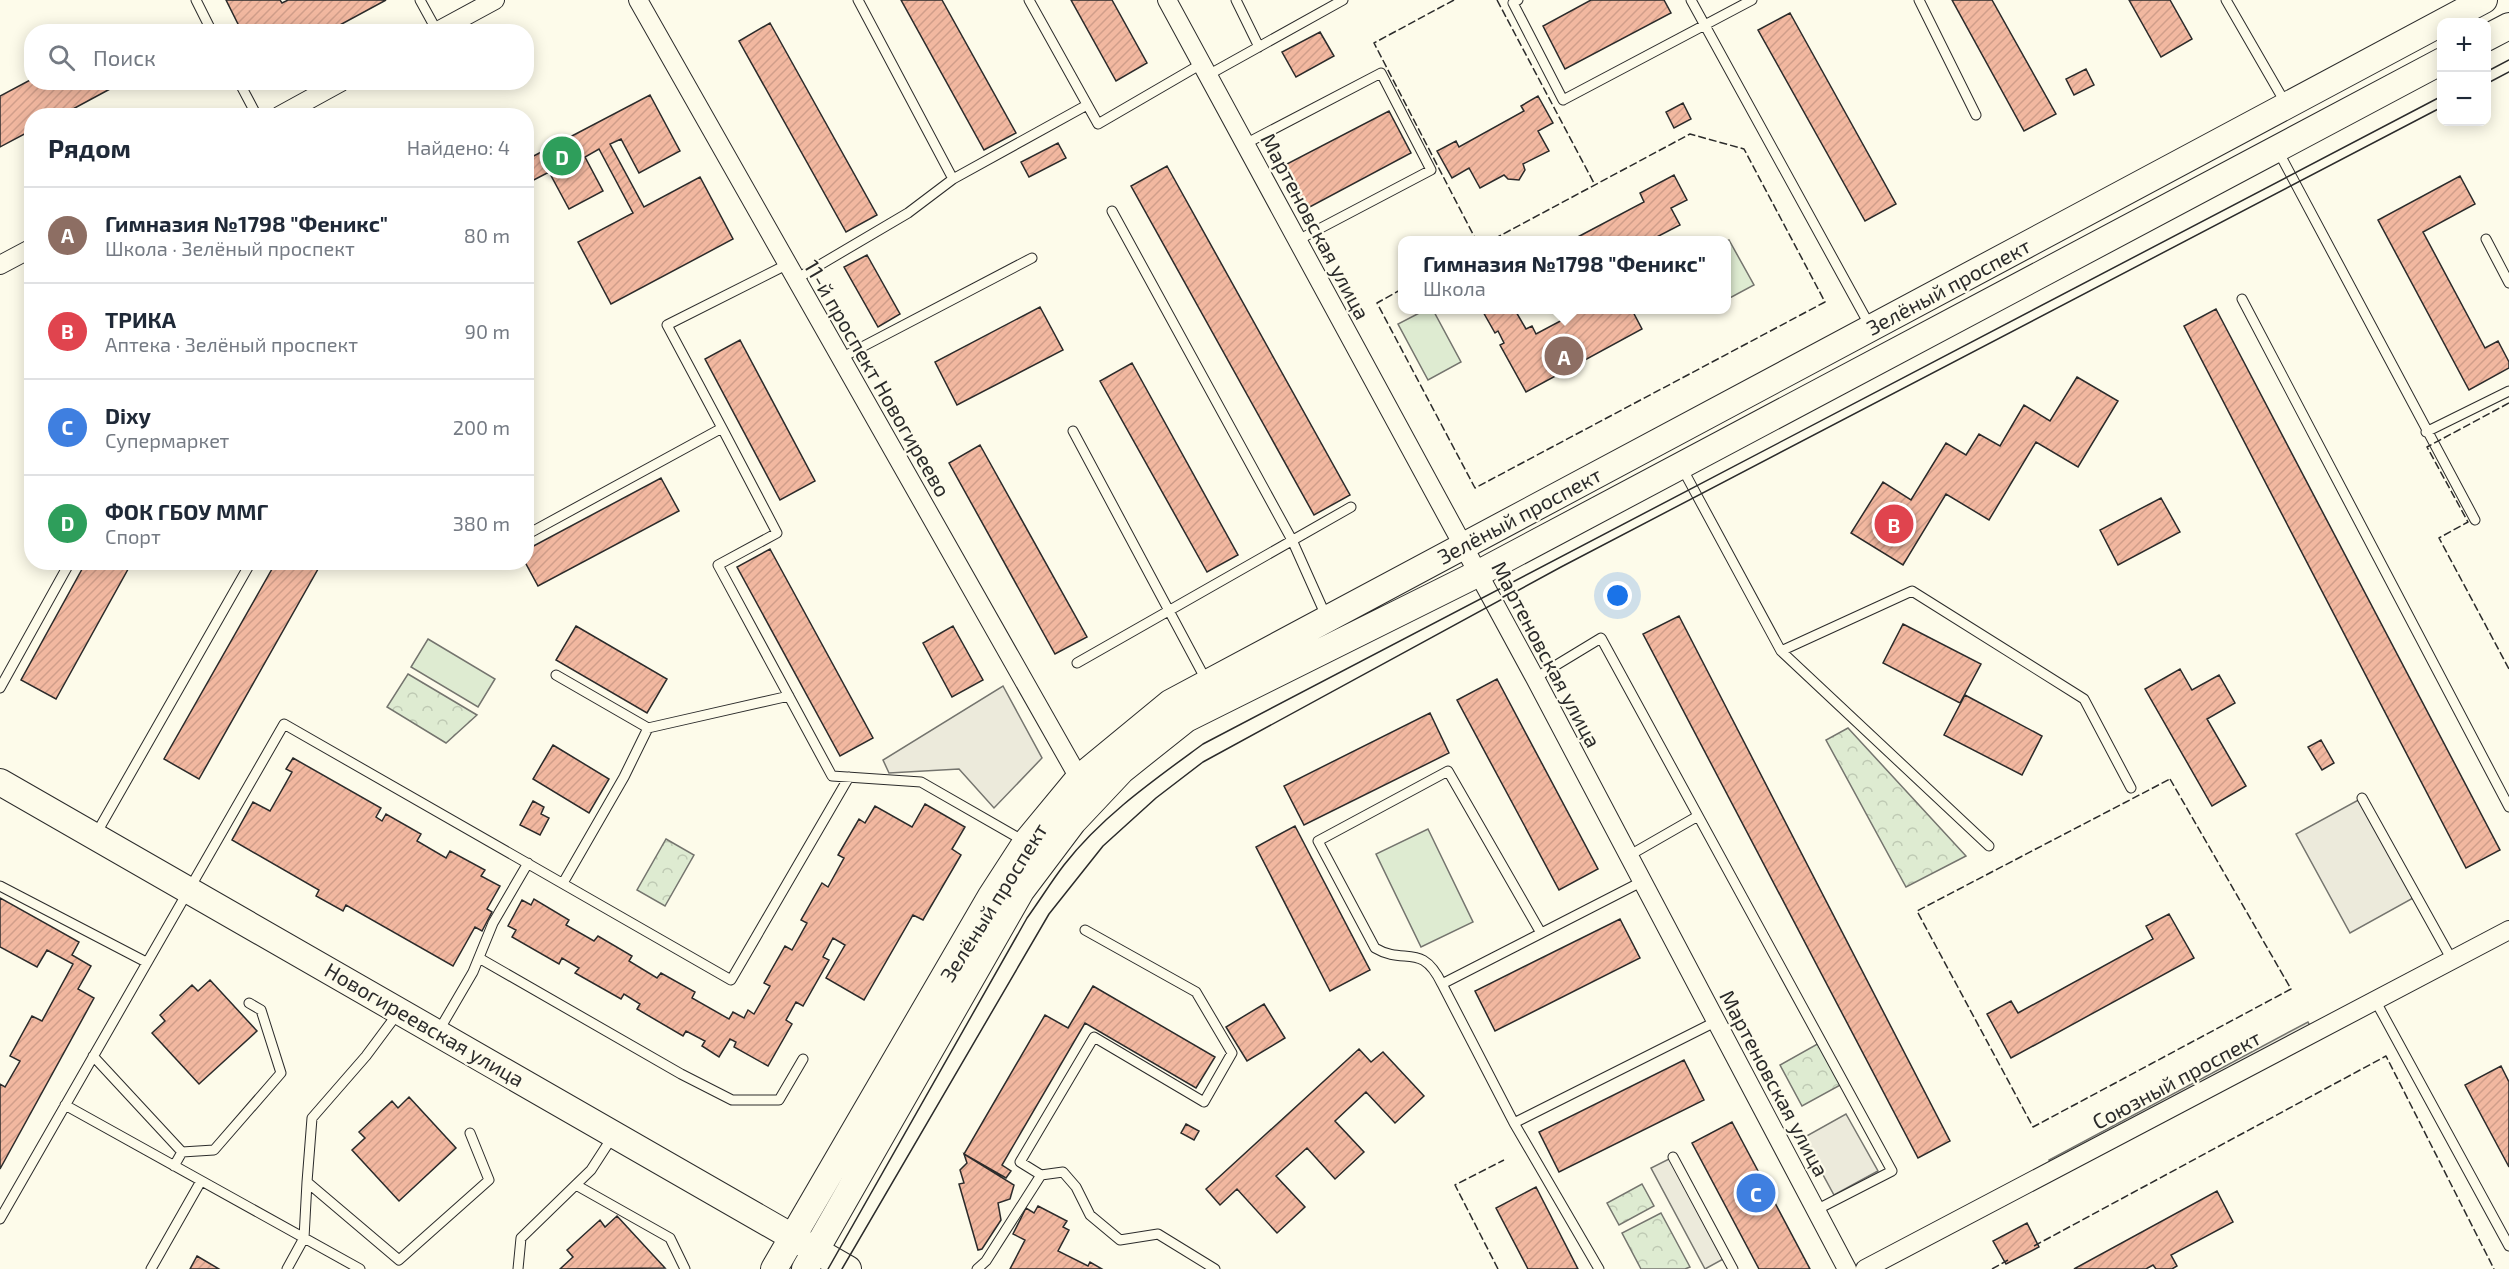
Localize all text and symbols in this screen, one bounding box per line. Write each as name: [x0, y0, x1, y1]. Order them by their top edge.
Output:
map controls: [2437, 18, 2491, 126]
button: +: [2437, 18, 2491, 72]
search box: [24, 24, 534, 90]
icon: search: [45, 41, 78, 74]
text: Поиск: [93, 44, 156, 70]
button: −: [2437, 72, 2491, 126]
street label: Мартеновская улица: [1255, 129, 1376, 324]
text: Рядом: [48, 132, 131, 163]
pin: D: [542, 134, 582, 178]
text: Найдено: 4: [407, 135, 510, 159]
text: Гимназия №1798 "Феникс": [105, 210, 388, 236]
text: A: [61, 223, 74, 247]
text: 80 m: [464, 223, 510, 247]
street label: Зелёный проспект: [1862, 232, 2034, 340]
text: Школа · Зелёный проспект: [105, 236, 355, 260]
popup: [1398, 236, 1731, 314]
text: Гимназия №1798 "Феникс": [1423, 250, 1706, 276]
street label: 11-й проспект Новогиреево: [800, 255, 956, 501]
text: Школа: [1423, 276, 1486, 300]
text: ТРИКА: [105, 306, 176, 332]
text: B: [61, 319, 74, 343]
text: 90 m: [465, 319, 510, 343]
text: Аптека · Зелёный проспект: [105, 332, 358, 356]
pin: A: [1544, 334, 1584, 378]
text: Dixy: [105, 402, 151, 428]
text: C: [62, 415, 73, 439]
text: 200 m: [453, 415, 510, 439]
text: Супермаркет: [105, 428, 229, 452]
street label: Зелёный проспект: [1433, 461, 1605, 569]
text: ФОК ГБОУ ММГ: [105, 498, 268, 524]
pin: B: [1874, 502, 1914, 546]
text: D: [61, 511, 74, 535]
text: 380 m: [453, 511, 510, 535]
text: Спорт: [105, 524, 161, 548]
street label: Мартеновская улица: [1486, 557, 1607, 752]
your location: [1603, 581, 1632, 610]
street label: Зелёный проспект: [934, 818, 1052, 986]
street label: Новогиреевская улица: [320, 957, 529, 1092]
street label: Мартеновская улица: [1714, 986, 1835, 1181]
street label: Союзный проспект: [2088, 1024, 2264, 1134]
pin: C: [1736, 1170, 1776, 1216]

